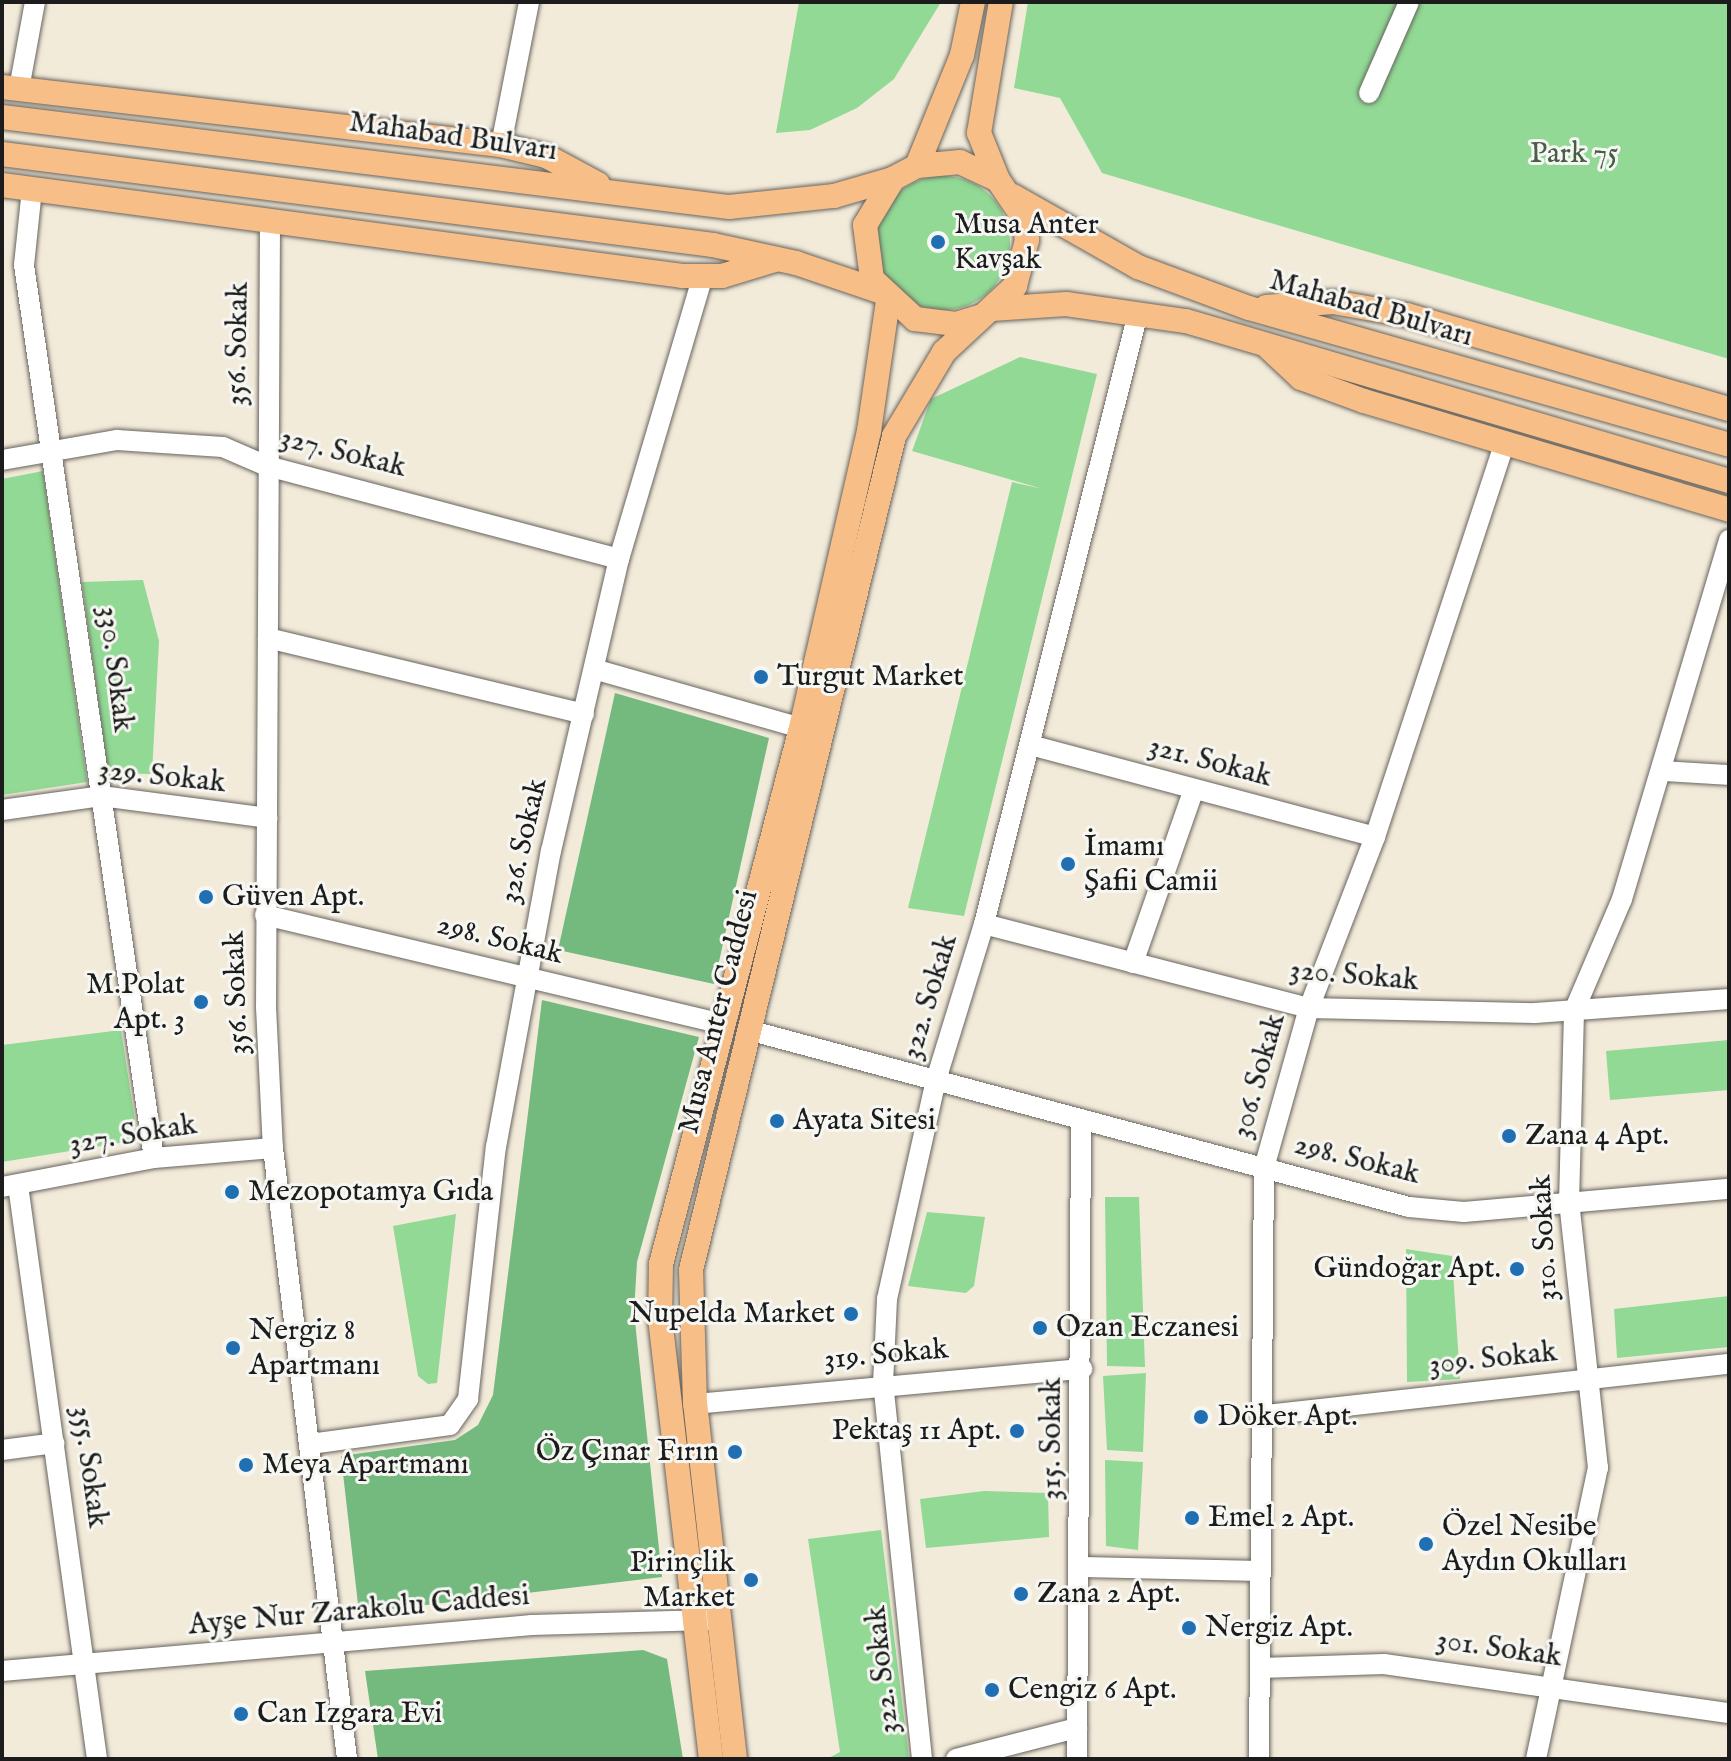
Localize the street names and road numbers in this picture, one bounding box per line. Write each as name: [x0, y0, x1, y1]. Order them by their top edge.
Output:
street label: Mahabad Bulvarı: [346, 105, 560, 169]
street label: Mahabad Bulvarı: [1265, 263, 1477, 355]
street label: 356. Sokak: [219, 282, 257, 406]
street label: 327. Sokak: [276, 420, 410, 486]
street label: 330. Sokak: [89, 604, 141, 734]
street label: 321. Sokak: [1145, 728, 1275, 796]
street label: 329. Sokak: [97, 752, 227, 802]
street label: 326. Sokak: [492, 775, 556, 907]
street label: Musa Anter Caddesi: [671, 886, 767, 1138]
street label: 298. Sokak: [433, 907, 567, 973]
street label: 356. Sokak: [217, 930, 257, 1056]
street label: 322. Sokak: [894, 930, 966, 1064]
street label: 320. Sokak: [1288, 952, 1420, 1000]
street label: 306. Sokak: [1224, 1009, 1294, 1143]
street label: 327. Sokak: [67, 1107, 199, 1163]
street label: 298. Sokak: [1290, 1127, 1424, 1193]
street label: 310. Sokak: [1524, 1174, 1566, 1302]
street label: 319. Sokak: [822, 1332, 950, 1378]
street label: 309. Sokak: [1427, 1334, 1559, 1384]
street label: 315. Sokak: [1034, 1378, 1070, 1500]
street label: 355. Sokak: [63, 1404, 115, 1530]
street label: Ayşe Nur Zarakolu Caddesi: [187, 1578, 531, 1644]
street label: 322. Sokak: [858, 1604, 908, 1736]
street label: 301. Sokak: [1434, 1622, 1564, 1676]

